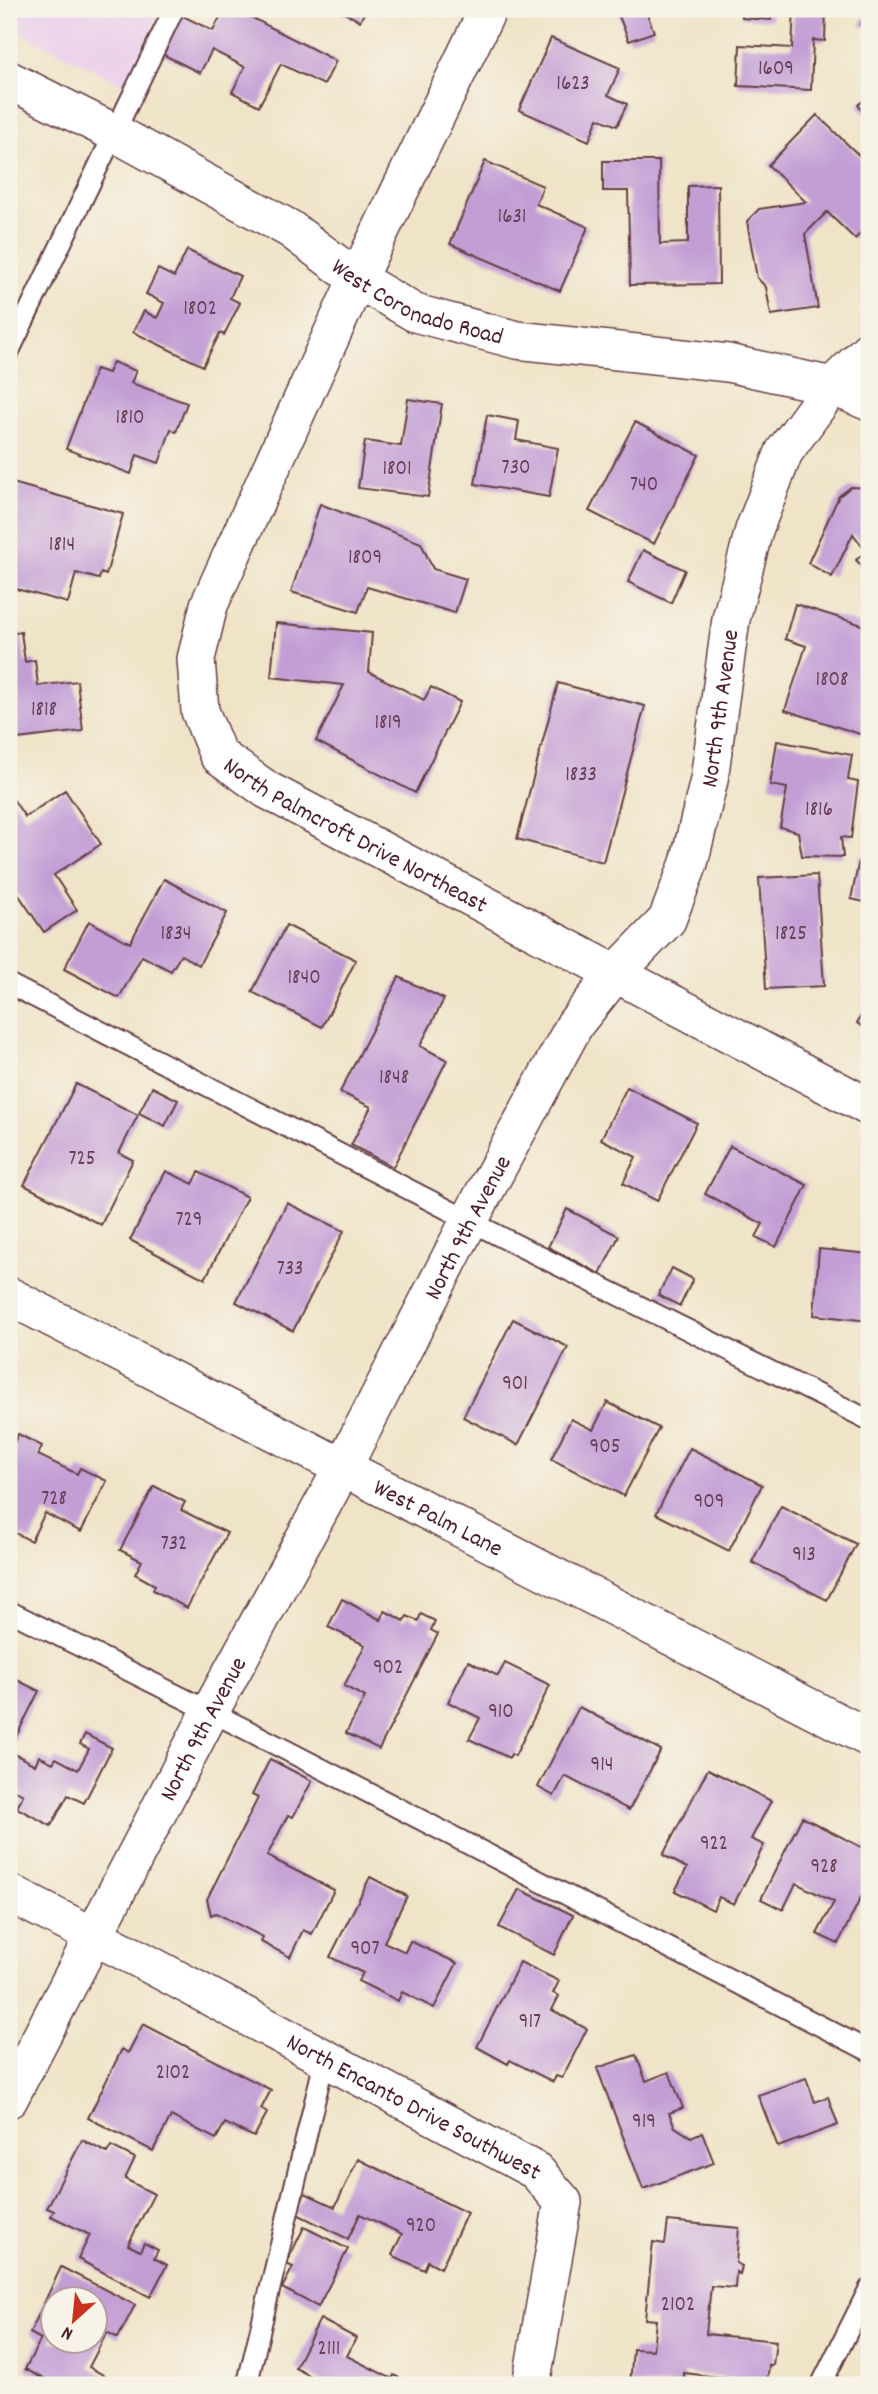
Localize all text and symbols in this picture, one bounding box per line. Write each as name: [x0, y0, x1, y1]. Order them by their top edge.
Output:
house number: 1609: [758, 55, 794, 85]
house number: 1623: [556, 70, 590, 100]
house number: 1631: [498, 203, 526, 233]
street label: West Coronado Road: [323, 251, 506, 356]
house number: 1802: [183, 295, 217, 325]
house number: 1810: [115, 404, 145, 434]
house number: 730: [502, 454, 530, 484]
house number: 1801: [382, 455, 412, 485]
house number: 740: [630, 471, 658, 501]
house number: 1814: [49, 531, 75, 561]
house number: 1809: [348, 544, 382, 574]
street label: North 9th Avenue: [694, 627, 749, 791]
house number: 1808: [816, 666, 848, 696]
house number: 1818: [31, 696, 57, 726]
house number: 1819: [374, 709, 402, 739]
street label: North Palmcroft Drive Northeast: [215, 750, 493, 923]
house number: 1833: [565, 761, 597, 791]
house number: 1816: [805, 796, 833, 826]
house number: 1834: [160, 920, 192, 950]
house number: 1825: [775, 920, 807, 950]
house number: 1840: [287, 964, 321, 994]
house number: 1848: [379, 1064, 409, 1094]
house number: 725: [69, 1145, 95, 1175]
street label: North 9th Avenue: [417, 1150, 521, 1306]
house number: 729: [176, 1206, 202, 1236]
house number: 733: [277, 1255, 303, 1285]
house number: 901: [502, 1370, 528, 1400]
house number: 905: [590, 1433, 620, 1463]
street label: West Palm Lane: [367, 1472, 508, 1567]
house number: 728: [41, 1485, 67, 1515]
house number: 909: [694, 1488, 724, 1518]
house number: 732: [161, 1530, 187, 1560]
house number: 913: [792, 1541, 816, 1571]
street label: North 9th Avenue: [153, 1651, 257, 1808]
house number: 902: [373, 1654, 403, 1684]
house number: 910: [488, 1698, 514, 1728]
house number: 914: [591, 1751, 613, 1781]
house number: 922: [700, 1830, 728, 1860]
house number: 928: [810, 1853, 838, 1883]
house number: 907: [350, 1935, 380, 1965]
house number: 917: [519, 2008, 541, 2038]
street label: North Encanto Drive Southwest: [280, 2027, 546, 2191]
house number: 2102: [156, 2059, 190, 2089]
house number: 919: [632, 2108, 656, 2138]
house number: 920: [406, 2212, 436, 2242]
north arrow: [38, 2286, 108, 2356]
house number: 2102: [661, 2291, 695, 2321]
text: N: [58, 2318, 78, 2346]
house number: 2111: [318, 2335, 340, 2365]

